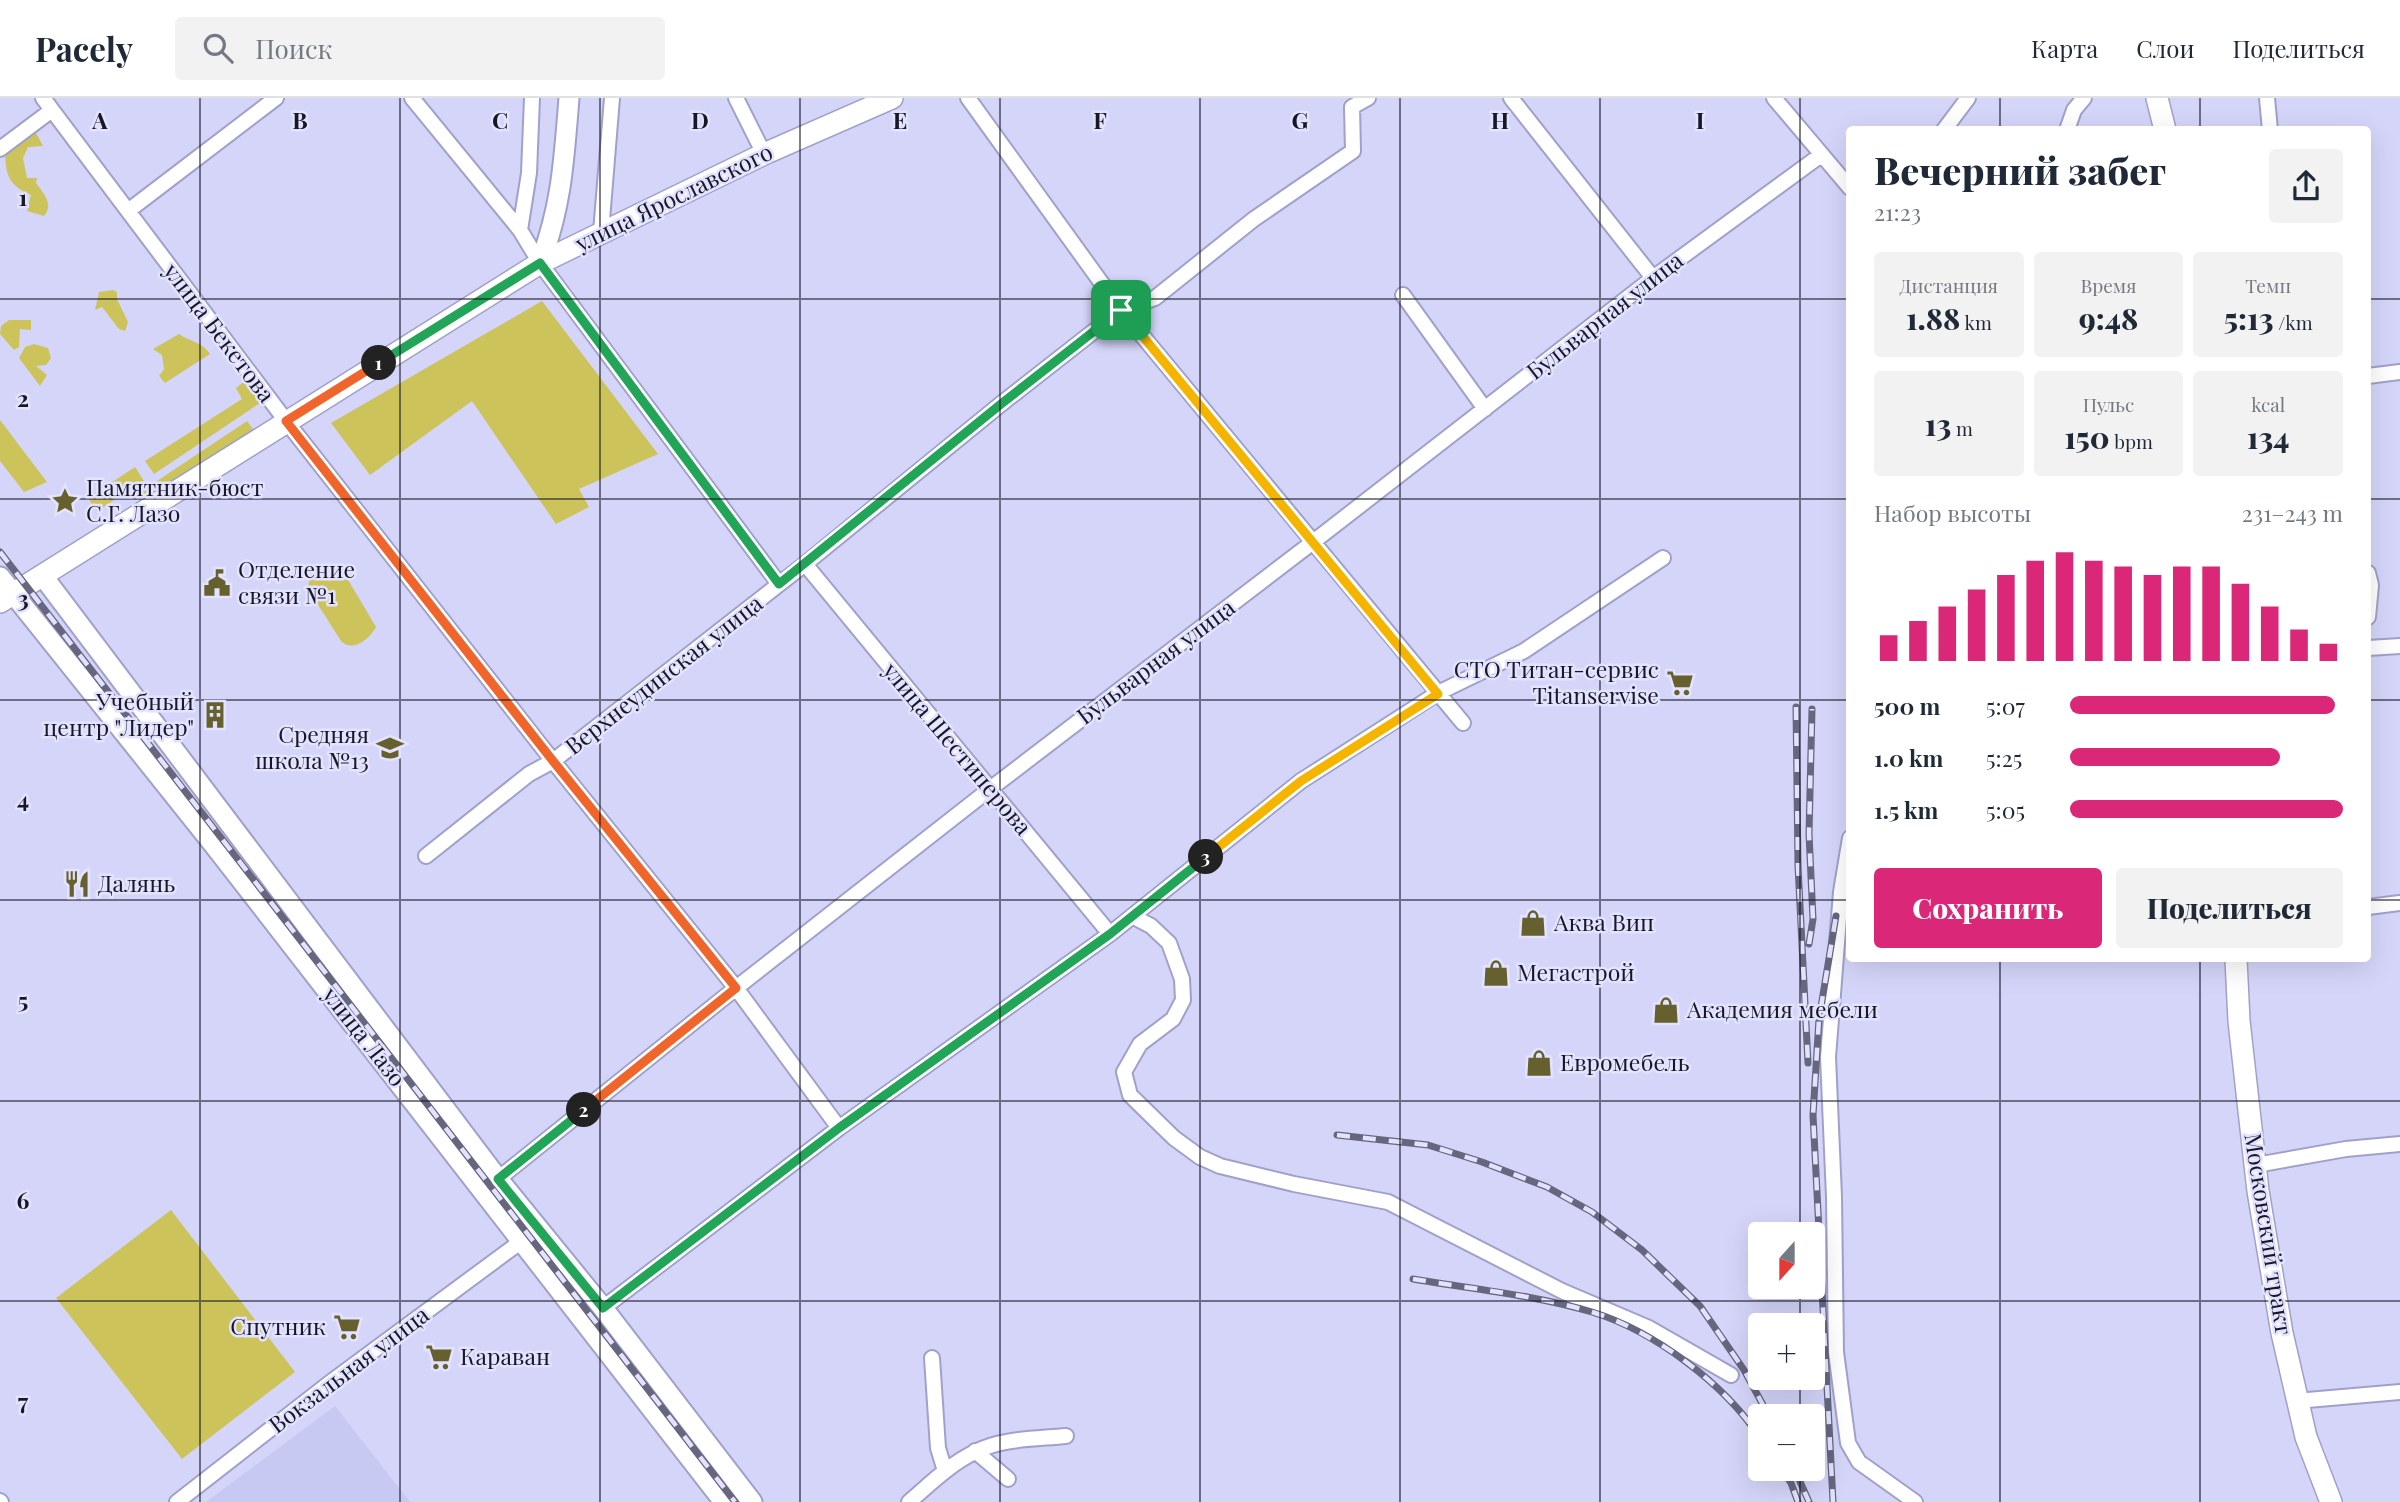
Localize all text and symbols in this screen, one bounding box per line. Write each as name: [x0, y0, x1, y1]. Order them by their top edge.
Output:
search box: [175, 17, 665, 80]
text: Pacely: [35, 26, 133, 70]
icon: search: [199, 29, 237, 67]
text: Поиск: [255, 31, 333, 66]
text: Карта: [2031, 32, 2098, 64]
text: Слои: [2136, 32, 2195, 64]
text: Поделиться: [2233, 32, 2365, 64]
text: A: [91, 104, 108, 135]
text: B: [292, 104, 308, 135]
text: C: [492, 104, 508, 135]
text: D: [691, 104, 709, 135]
text: E: [893, 104, 907, 135]
text: F: [1093, 104, 1107, 135]
text: G: [1292, 104, 1309, 135]
text: H: [1491, 104, 1509, 135]
text: I: [1696, 104, 1704, 135]
street label: улица Ярославского: [569, 135, 777, 258]
text: Вечерний забег: [1874, 144, 2166, 195]
button: share: [2269, 149, 2343, 223]
text: 1: [19, 181, 28, 212]
text: 21:23: [1874, 196, 1921, 227]
street label: Бульварная улица: [1519, 244, 1689, 386]
street label: улица Бекетова: [157, 255, 283, 409]
text: Дистанция: [1900, 272, 1998, 298]
text: Время: [2080, 272, 2137, 298]
text: Темп: [2245, 272, 2291, 298]
pin: [1091, 280, 1151, 340]
icon: arrive: [1102, 291, 1140, 329]
text: 1.88: [1906, 298, 1960, 338]
text: 9:48: [2079, 298, 2138, 338]
text: 5:13: [2224, 298, 2273, 338]
text: km: [1960, 309, 1992, 335]
text: /km: [2273, 309, 2313, 335]
pin: 1: [362, 345, 396, 380]
text: 1: [375, 349, 382, 375]
text: 2: [17, 382, 29, 413]
text: Пульс: [2083, 391, 2134, 417]
text: kcal: [2251, 391, 2285, 417]
text: 13: [1925, 404, 1951, 444]
text: m: [1951, 415, 1973, 441]
text: 150: [2064, 417, 2109, 457]
text: 134: [2247, 417, 2290, 457]
text: bpm: [2109, 428, 2153, 454]
place label: Памятник-бюст С.Г. Лазо: [86, 471, 263, 528]
place icon: Памятник-бюст С.Г. Лазо: [50, 486, 80, 516]
text: Набор высоты: [1874, 497, 2031, 528]
text: 231–243 m: [2242, 497, 2343, 528]
place label: Отделение связи №1: [238, 553, 355, 610]
public building icon: Отделение связи №1: [202, 568, 232, 598]
text: 3: [17, 582, 29, 613]
street label: Верхнеудинская улица: [558, 587, 769, 761]
street label: Бульварная улица: [1070, 591, 1241, 731]
place label: СТО Титан-сервис Titanservise: [1454, 653, 1659, 710]
street label: улица Шестиперова: [876, 654, 1040, 841]
supermarket icon: СТО Титан-сервис Titanservise: [1665, 668, 1695, 698]
place label: Учебный центр "Лидер": [43, 685, 194, 742]
text: 500 m: [1874, 690, 1940, 721]
text: 5:07: [1986, 690, 2025, 721]
building icon: Учебный центр "Лидер": [200, 700, 230, 730]
place label: Средняя школа №13: [255, 718, 369, 775]
school or university icon: Средняя школа №13: [375, 733, 405, 763]
text: 1.0 km: [1874, 742, 1943, 773]
text: 5:25: [1986, 742, 2022, 773]
text: 4: [17, 783, 29, 814]
text: 1.5 km: [1874, 794, 1938, 825]
text: 5:05: [1986, 794, 2025, 825]
pin: 3: [1188, 840, 1224, 874]
text: 3: [1201, 843, 1210, 869]
place label: Далянь: [98, 867, 175, 898]
button: Сохранить: [1874, 868, 2102, 948]
button: Поделиться: [2116, 868, 2343, 948]
restaurant icon: Далянь: [62, 869, 92, 899]
place label: Аква Вип: [1553, 906, 1654, 937]
shop icon: Аква Вип: [1518, 908, 1548, 938]
place label: Мегастрой: [1517, 956, 1635, 987]
shop icon: Мегастрой: [1481, 958, 1511, 988]
street label: улица Лазо: [316, 979, 414, 1092]
text: 5: [18, 984, 28, 1015]
place label: Академия мебели: [1686, 993, 1878, 1024]
shop icon: Академия мебели: [1651, 995, 1681, 1025]
place label: Евромебель: [1560, 1046, 1689, 1077]
shop icon: Евромебель: [1524, 1048, 1554, 1078]
pin: 2: [566, 1093, 602, 1128]
text: 2: [579, 1096, 588, 1122]
street label: Московский тракт: [2238, 1131, 2301, 1337]
text: 6: [17, 1184, 30, 1215]
north arrow: [1748, 1222, 1825, 1298]
map controls: [1748, 1222, 1825, 1481]
street label: Вокзальная улица: [262, 1298, 435, 1439]
place label: Спутник: [230, 1310, 326, 1341]
supermarket icon: Спутник: [332, 1312, 362, 1342]
button: +: [1748, 1313, 1825, 1390]
place label: Караван: [460, 1340, 550, 1371]
supermarket icon: Караван: [424, 1342, 454, 1372]
text: 7: [18, 1385, 29, 1416]
button: −: [1748, 1404, 1825, 1481]

